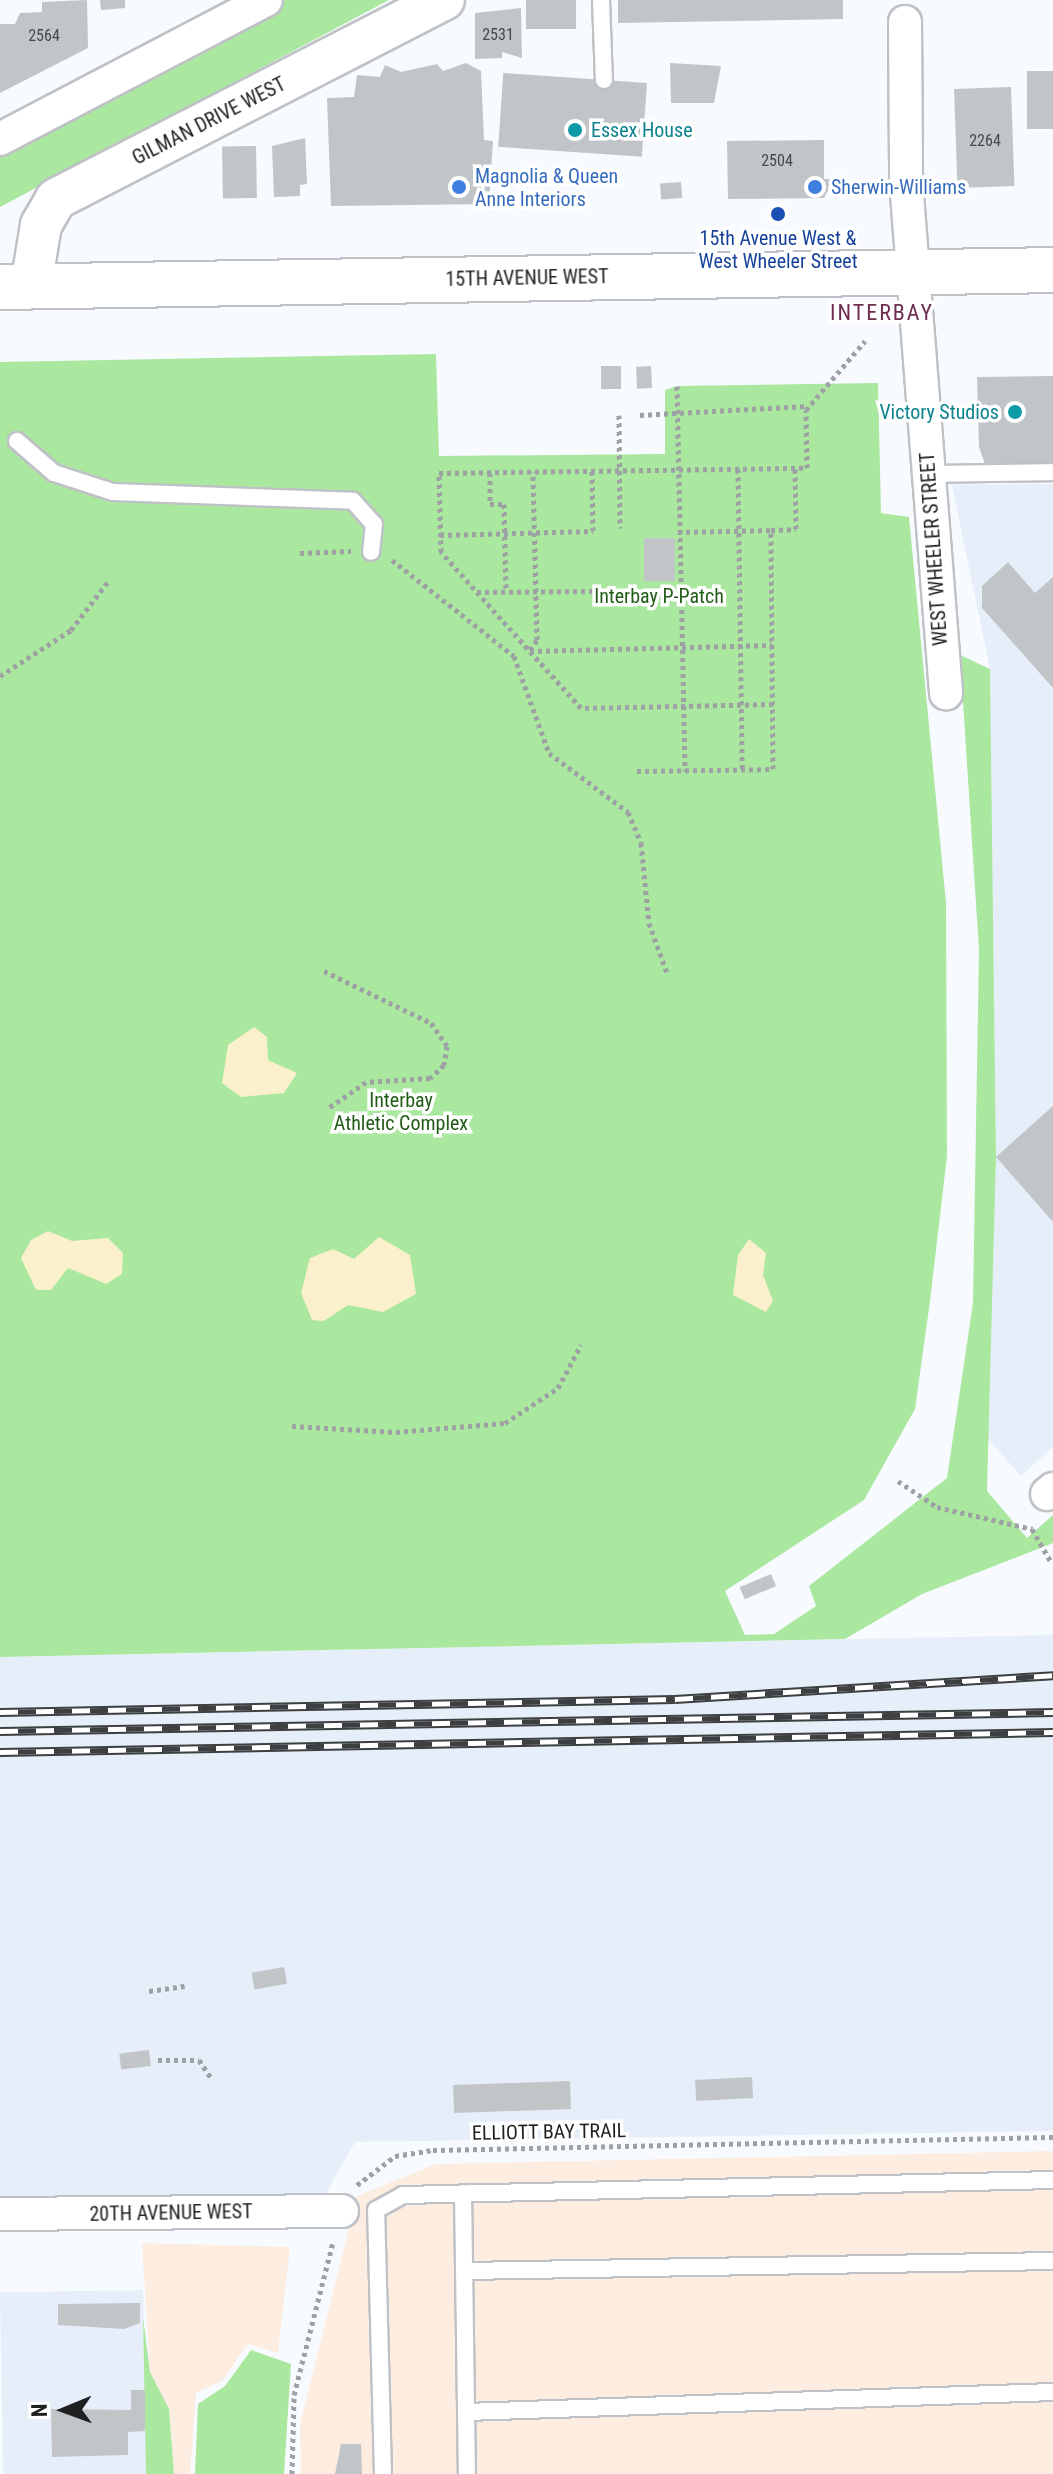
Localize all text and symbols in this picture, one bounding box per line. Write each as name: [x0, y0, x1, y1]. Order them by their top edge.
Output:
house number: 2531: [482, 25, 514, 45]
house number: 2564: [28, 26, 60, 46]
street label: GILMAN DRIVE WEST: [128, 72, 290, 170]
place label: Essex House: [591, 118, 693, 142]
marker: Essex House: [566, 121, 584, 139]
house number: 2264: [969, 131, 1001, 151]
house number: 2504: [761, 151, 793, 171]
place label: Magnolia & Queen Anne Interiors: [475, 164, 618, 211]
place label: Sherwin-Williams: [831, 175, 966, 199]
marker: Magnolia & Queen Anne Interiors: [450, 178, 468, 196]
marker: Sherwin-Williams: [806, 178, 824, 196]
marker: 15th Avenue West & West Wheeler Street: [769, 205, 787, 223]
place label: 15th Avenue West & West Wheeler Street: [698, 226, 858, 273]
street label: 15TH AVENUE WEST: [445, 265, 609, 291]
district label: INTERBAY: [830, 300, 934, 326]
place label: Victory Studios: [879, 400, 999, 424]
marker: Victory Studios: [1006, 403, 1024, 421]
street label: WEST WHEELER STREET: [915, 451, 953, 647]
park label: Interbay P-Patch: [594, 584, 724, 608]
park label: Interbay Athletic Complex: [334, 1089, 468, 1136]
street label: ELLIOTT BAY TRAIL: [471, 2119, 627, 2145]
street label: 20TH AVENUE WEST: [89, 2200, 253, 2226]
north arrow: [24, 2370, 104, 2450]
text: N: [27, 2403, 52, 2417]

